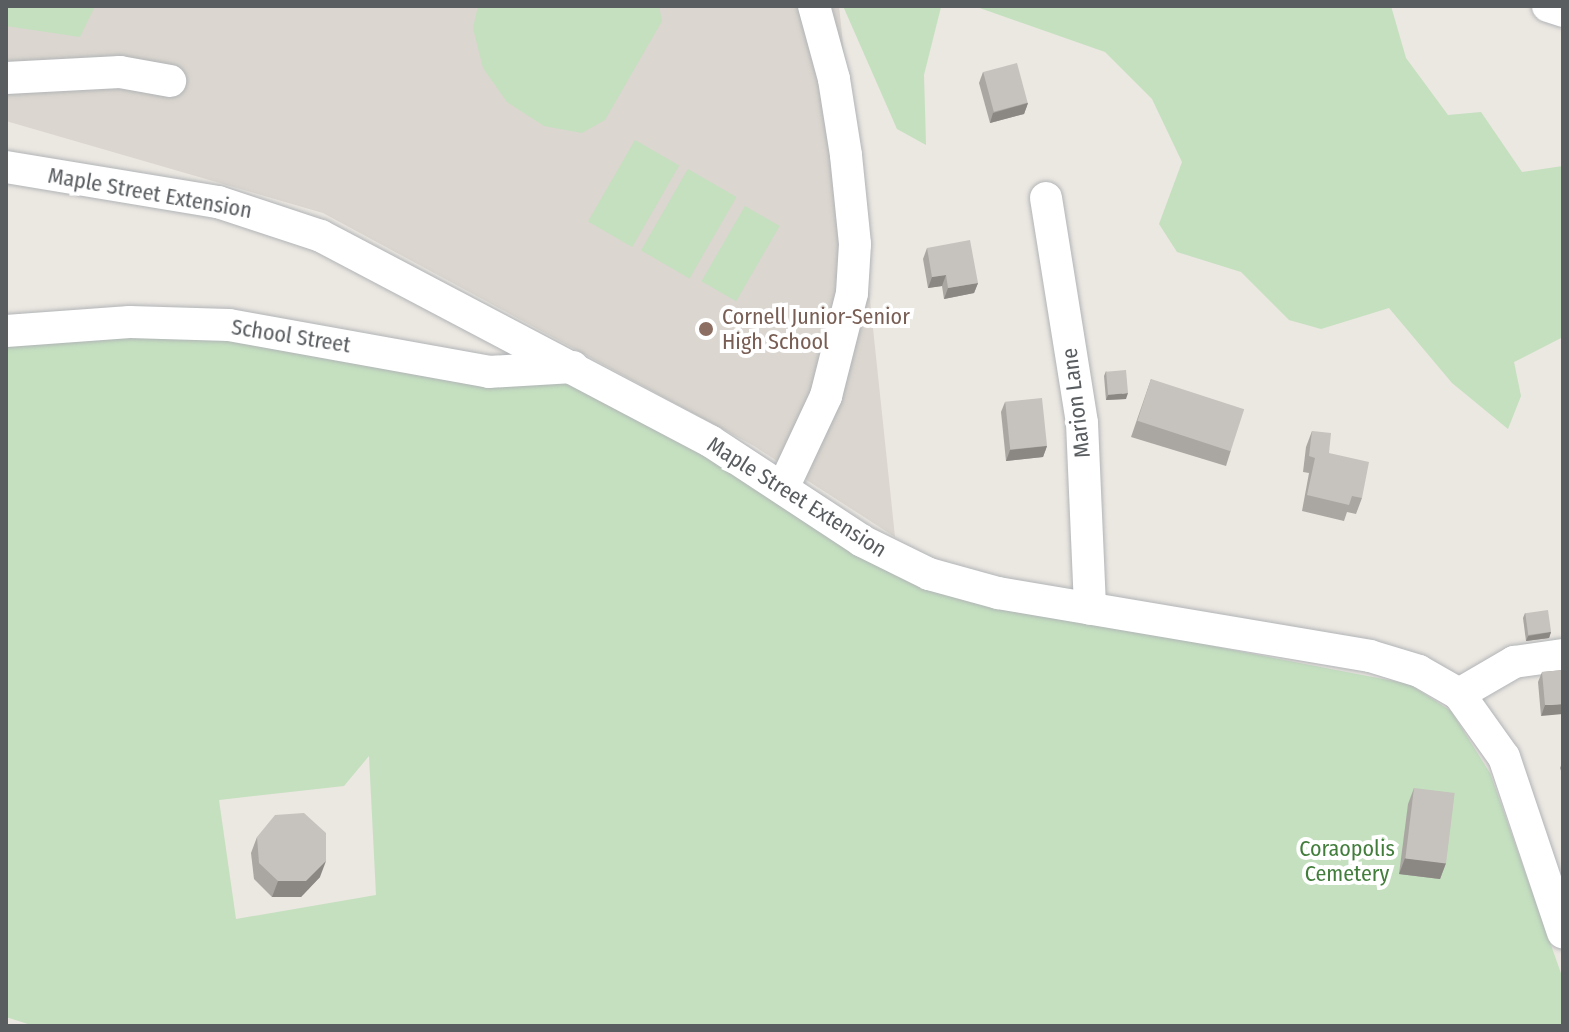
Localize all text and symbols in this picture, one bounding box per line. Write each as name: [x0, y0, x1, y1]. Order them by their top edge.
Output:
street label: Maple Street Extension: [46, 162, 254, 224]
place label: Cornell Junior-Senior High School: [722, 303, 910, 354]
street label: School Street: [230, 314, 352, 358]
marker: Cornell Junior-Senior High School: [697, 320, 715, 338]
street label: Marion Lane: [1056, 346, 1096, 460]
street label: Maple Street Extension: [702, 431, 892, 563]
park label: Coraopolis Cemetery: [1299, 835, 1395, 886]

